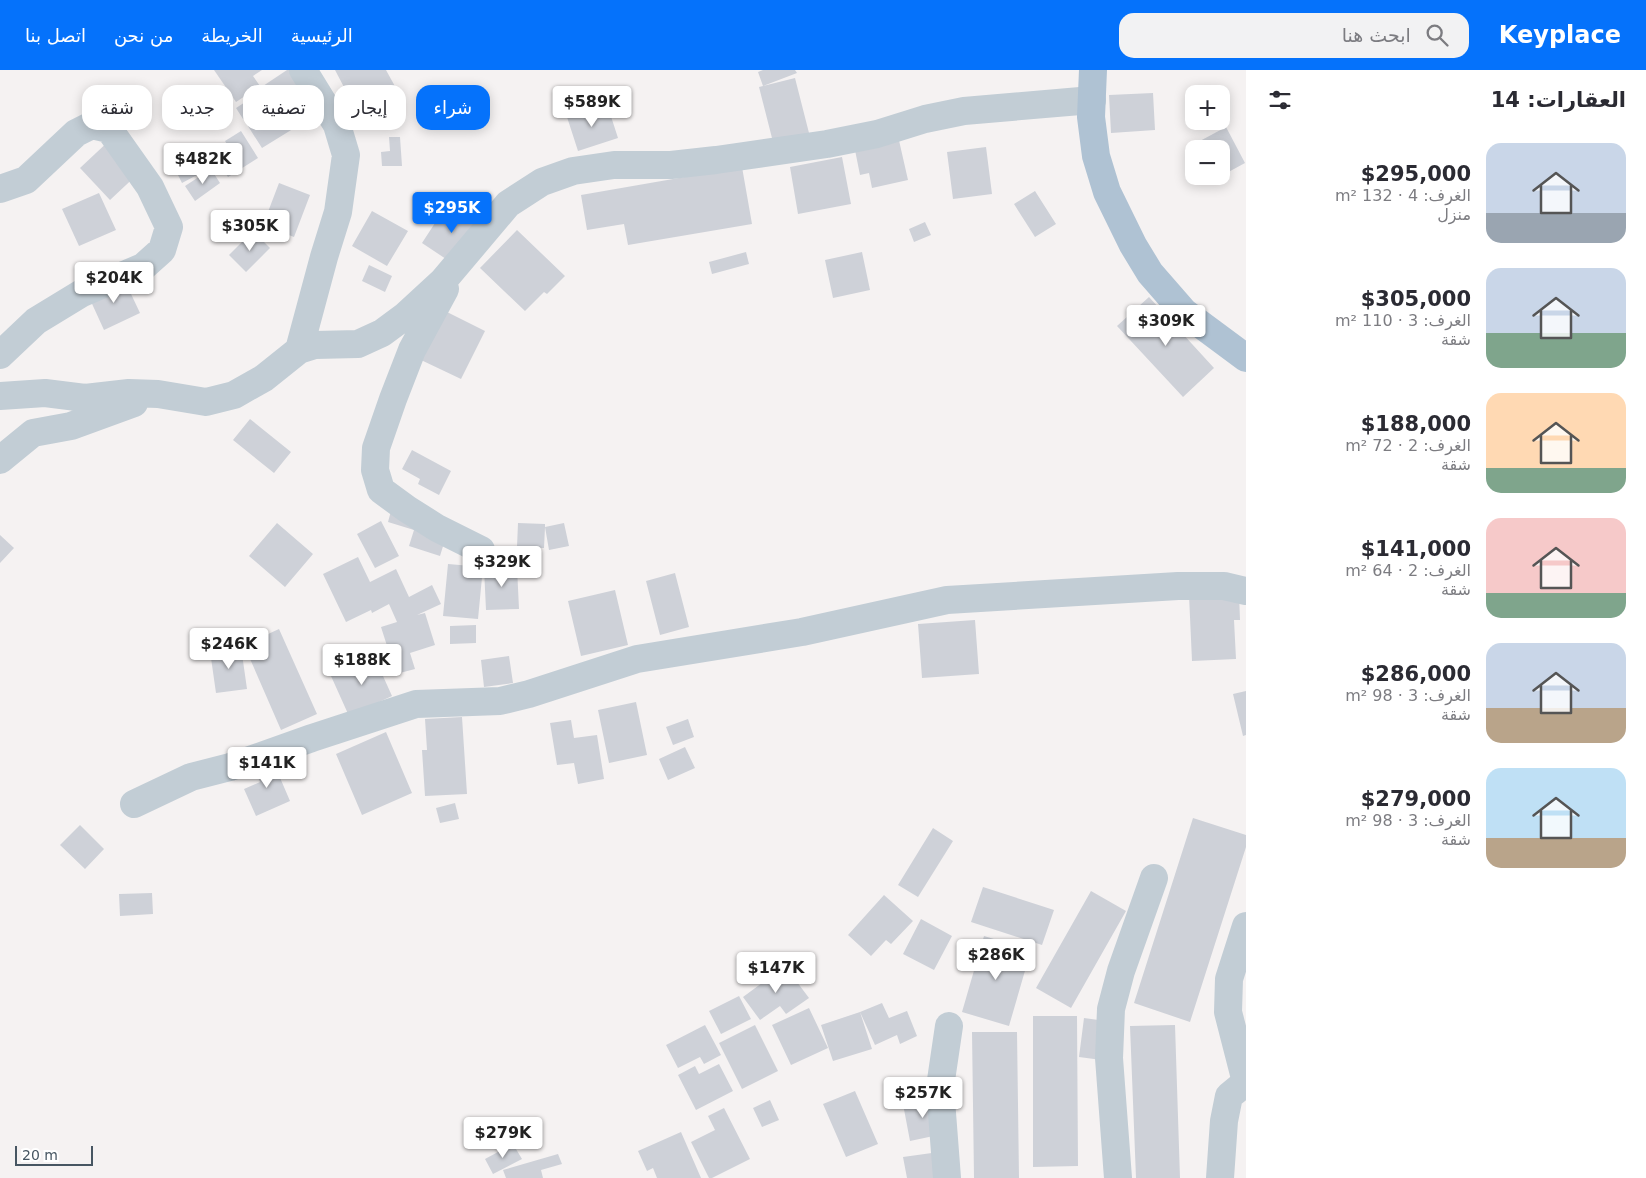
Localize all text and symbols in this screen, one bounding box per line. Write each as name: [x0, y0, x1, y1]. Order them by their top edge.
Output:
search box: [1119, 13, 1469, 58]
icon: search: [1423, 21, 1451, 49]
text: Keyplace: [1499, 21, 1621, 49]
text: ابحث هنا: [1342, 24, 1411, 46]
text: اتصل بنا: [25, 25, 86, 46]
text: من نحن: [114, 25, 173, 46]
text: الخريطة: [201, 25, 263, 46]
text: الرئيسية: [291, 25, 353, 46]
chip: شقة: [82, 85, 152, 130]
chip: جديد: [162, 85, 233, 130]
chip: تصفية: [243, 85, 324, 130]
chip: إيجار: [334, 85, 406, 130]
chip: شراء: [416, 85, 490, 130]
pin: $589K: [557, 85, 627, 128]
map controls: [1185, 85, 1230, 185]
button: +: [1185, 85, 1230, 130]
icon: filters: [1266, 86, 1294, 114]
text: العقارات: 14: [1491, 88, 1626, 112]
text: $589K: [564, 92, 620, 111]
button: −: [1185, 140, 1230, 185]
pin: $482K: [168, 142, 238, 185]
text: $482K: [175, 149, 231, 168]
text: $295,000: [1361, 162, 1471, 186]
icon: home: [1526, 163, 1586, 223]
text: الغرف: 4 · 132 m²: [1335, 186, 1471, 205]
pin: $295K: [417, 191, 487, 234]
text: $295K: [424, 198, 480, 217]
text: منزل: [1437, 205, 1471, 224]
pin: $305K: [215, 210, 285, 252]
text: $305K: [222, 216, 278, 235]
pin: $204K: [79, 262, 149, 304]
text: $204K: [86, 268, 142, 287]
text: $305,000: [1361, 287, 1471, 311]
icon: home: [1526, 288, 1586, 348]
pin: $309K: [1131, 304, 1201, 347]
text: $309K: [1138, 311, 1194, 330]
text: الغرف: 3 · 110 m²: [1335, 311, 1471, 330]
text: شقة: [1441, 330, 1471, 349]
text: $188,000: [1361, 412, 1471, 436]
icon: home: [1526, 413, 1586, 473]
text: الغرف: 2 · 72 m²: [1345, 436, 1471, 455]
text: شقة: [1441, 455, 1471, 474]
text: $141,000: [1361, 537, 1471, 561]
icon: home: [1526, 538, 1586, 598]
pin: $329K: [467, 546, 537, 588]
text: $329K: [474, 552, 530, 571]
text: الغرف: 2 · 64 m²: [1345, 561, 1471, 580]
text: شقة: [1441, 580, 1471, 599]
pin: $246K: [194, 628, 264, 670]
text: $246K: [201, 634, 257, 653]
pin: $188K: [327, 644, 397, 686]
text: $188K: [334, 650, 390, 669]
text: $286,000: [1361, 662, 1471, 686]
icon: home: [1526, 663, 1586, 723]
text: الغرف: 3 · 98 m²: [1345, 686, 1471, 705]
text: شقة: [1441, 705, 1471, 724]
pin: $141K: [232, 746, 302, 789]
text: $141K: [239, 753, 295, 772]
text: $279,000: [1361, 787, 1471, 811]
icon: home: [1526, 788, 1586, 848]
text: الغرف: 3 · 98 m²: [1345, 811, 1471, 830]
text: شقة: [1441, 830, 1471, 849]
pin: $286K: [961, 938, 1031, 981]
text: $286K: [968, 945, 1024, 964]
pin: $147K: [741, 952, 811, 994]
text: $147K: [748, 958, 804, 977]
pin: $257K: [888, 1076, 958, 1119]
text: $257K: [895, 1083, 951, 1102]
pin: $279K: [468, 1116, 538, 1159]
text: $279K: [475, 1123, 531, 1142]
scale bar: [15, 1143, 92, 1166]
text: 20 m: [22, 1147, 58, 1163]

